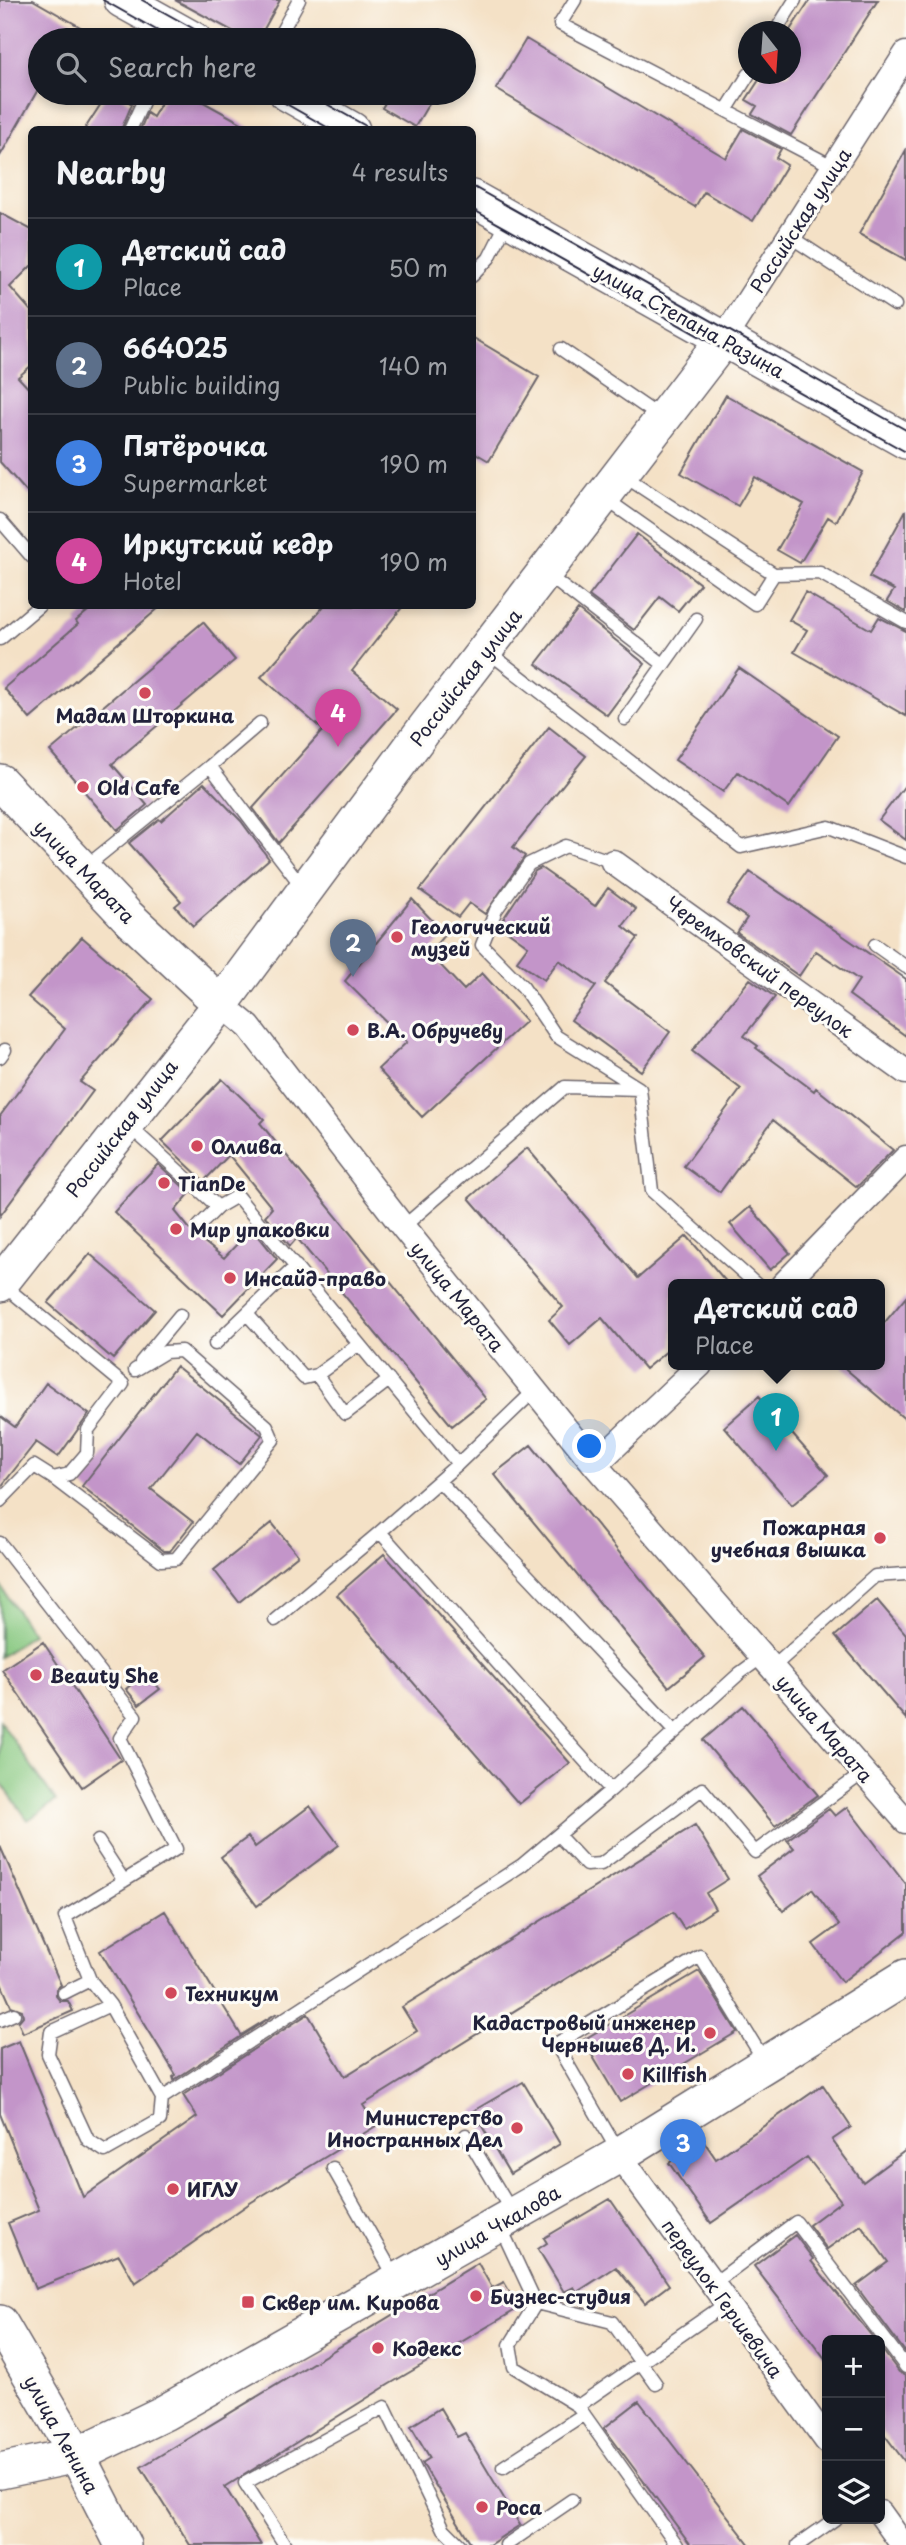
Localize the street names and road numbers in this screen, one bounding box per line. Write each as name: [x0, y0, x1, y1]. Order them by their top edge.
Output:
street label: Российская улица: [743, 142, 857, 298]
street label: улица Степана Разина: [588, 256, 790, 384]
street label: Российская улица: [402, 602, 528, 752]
street label: улица Марата: [28, 813, 142, 929]
street label: Черемховский переулок: [660, 888, 860, 1044]
street label: Российская улица: [58, 1053, 184, 1203]
street label: улица Марата: [405, 1235, 511, 1357]
street label: улица Марата: [770, 1668, 880, 1788]
street label: улица Чкалова: [429, 2178, 565, 2272]
street label: переулок Гершевича: [656, 2213, 790, 2383]
street label: улица Ленина: [18, 2370, 106, 2498]

